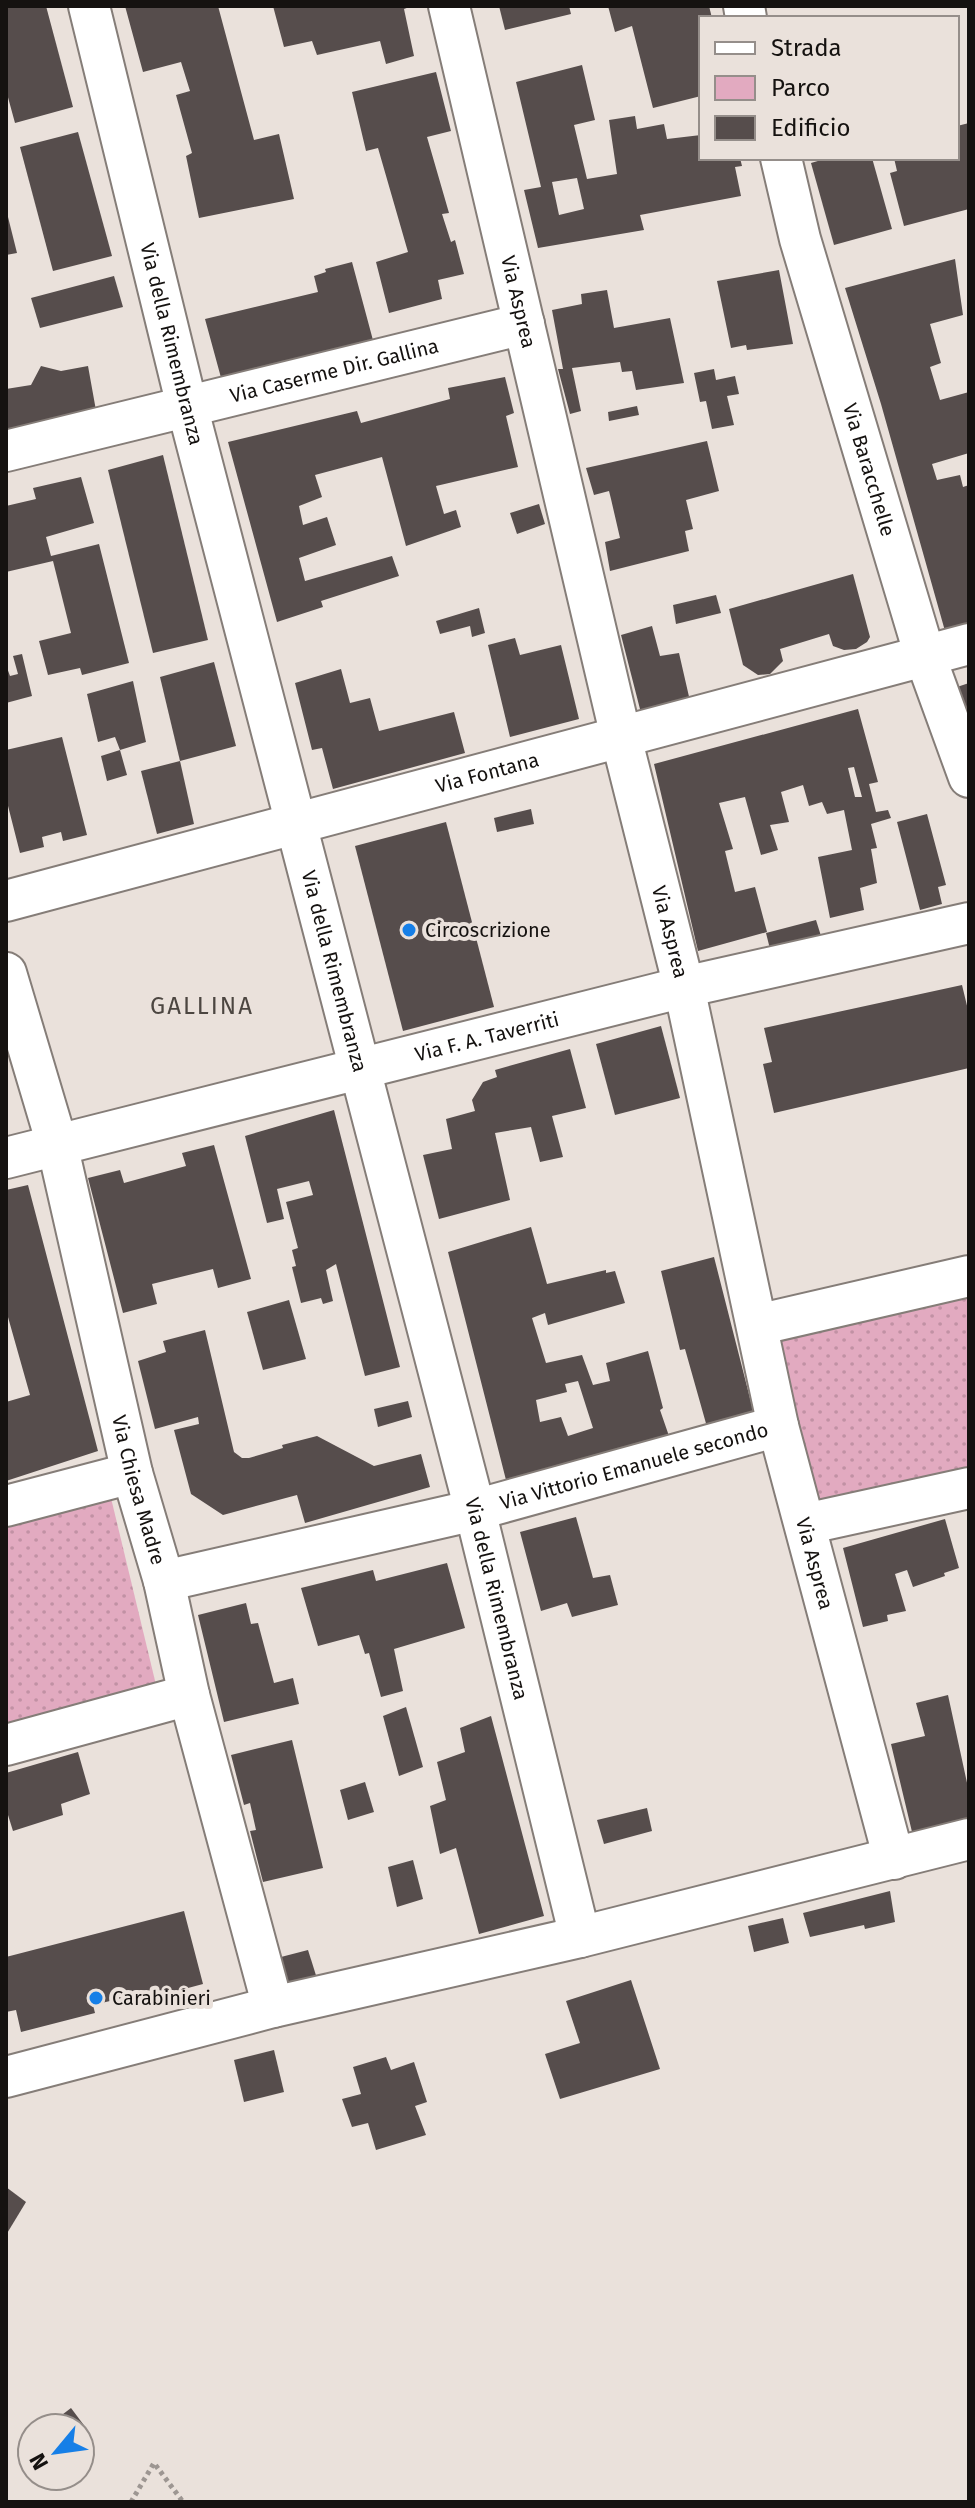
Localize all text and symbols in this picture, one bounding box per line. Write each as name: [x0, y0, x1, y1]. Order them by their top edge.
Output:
legend: [699, 16, 959, 160]
text: Strada: [771, 34, 842, 62]
text: Parco: [771, 74, 830, 102]
text: Edificio: [771, 114, 851, 142]
street label: Via della Rimembranza: [135, 240, 209, 448]
street label: Via Asprea: [496, 253, 541, 351]
street label: Via Caserme Dir. Gallina: [227, 333, 441, 408]
street label: Via Baracchelle: [838, 400, 900, 539]
street label: Via Fontana: [433, 747, 542, 798]
street label: Via della Rimembranza: [297, 868, 372, 1075]
street label: Via Asprea: [647, 883, 693, 981]
place label: Circoscrizione: [425, 918, 551, 942]
marker: Circoscrizione: [400, 921, 418, 939]
district label: GALLINA: [150, 992, 254, 1020]
street label: Via F. A. Taverriti: [412, 1007, 561, 1066]
street label: Via Chiesa Madre: [107, 1413, 171, 1568]
street label: Via Vittorio Emanuele secondo: [497, 1417, 771, 1515]
street label: Via della Rimembranza: [460, 1495, 533, 1702]
street label: Via Asprea: [791, 1515, 839, 1612]
place label: Carabinieri: [112, 1986, 211, 2010]
marker: Carabinieri: [87, 1989, 105, 2007]
north arrow: [16, 2412, 96, 2492]
text: N: [24, 2449, 54, 2474]

